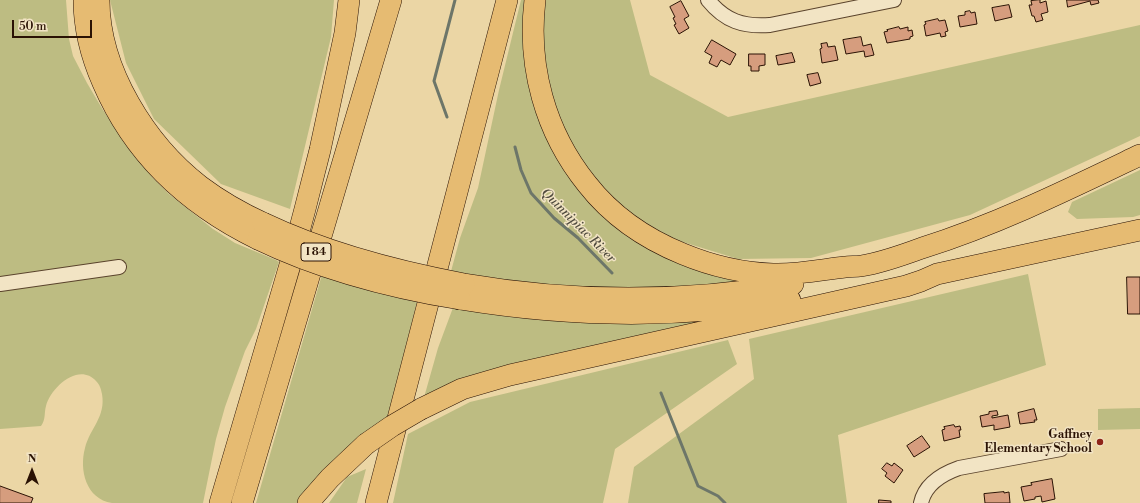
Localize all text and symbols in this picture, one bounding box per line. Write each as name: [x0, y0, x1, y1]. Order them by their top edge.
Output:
scale bar: [14, 12, 94, 38]
text: 50 m: [19, 19, 47, 34]
water label: Quinnipiac River: [538, 186, 618, 266]
road number: I 84: [301, 243, 331, 261]
place label: Gaffney Elementary School: [985, 428, 1092, 456]
marker: Gaffney Elementary School: [1095, 437, 1105, 447]
north arrow: [12, 451, 52, 491]
text: N: [28, 452, 36, 466]

